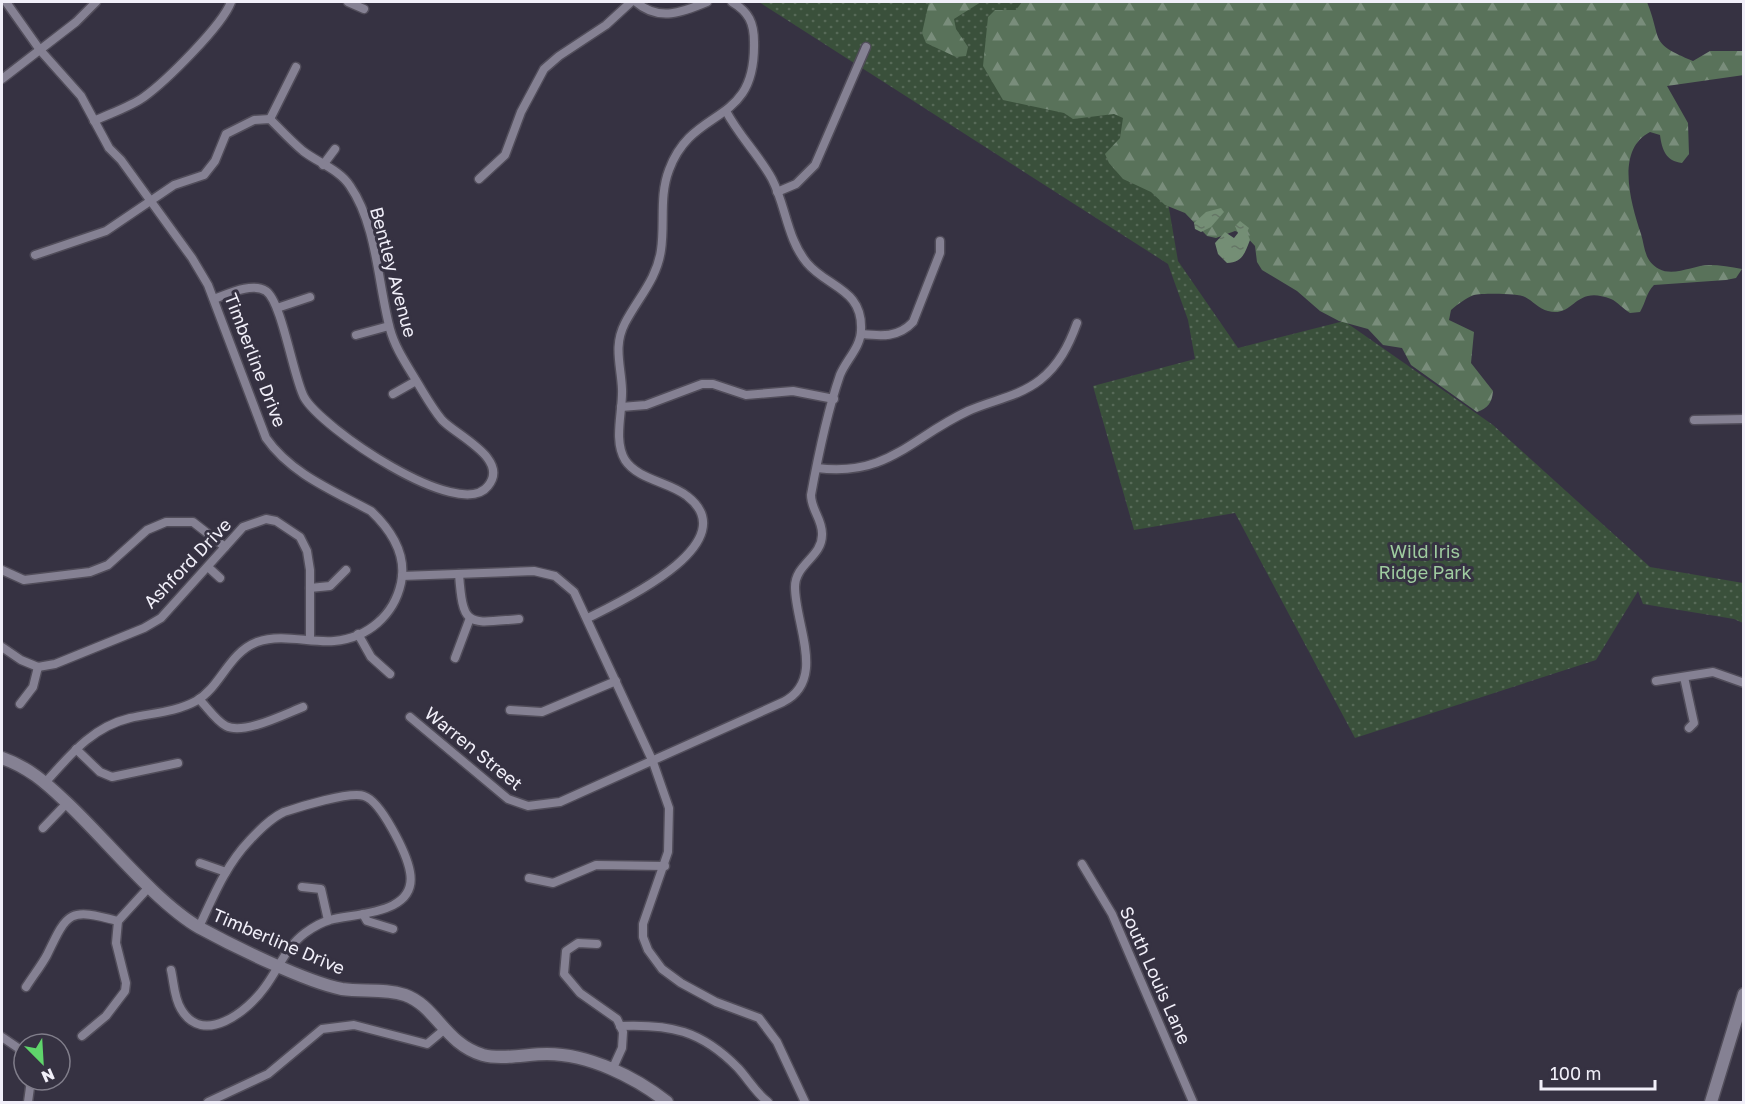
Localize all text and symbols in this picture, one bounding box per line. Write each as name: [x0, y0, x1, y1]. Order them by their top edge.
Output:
street label: Bentley Avenue: [366, 204, 422, 340]
street label: Timberline Drive: [220, 290, 292, 430]
street label: Ashford Drive: [139, 513, 235, 613]
park label: Wild Iris Ridge Park: [1378, 540, 1472, 583]
street label: Warren Street: [420, 702, 528, 794]
street label: Timberline Drive: [210, 903, 348, 979]
street label: South Louis Lane: [1116, 903, 1196, 1047]
north arrow: [12, 1032, 72, 1092]
scale bar: [1541, 1053, 1655, 1091]
text: 100 m: [1550, 1062, 1601, 1084]
text: N: [38, 1064, 58, 1087]

